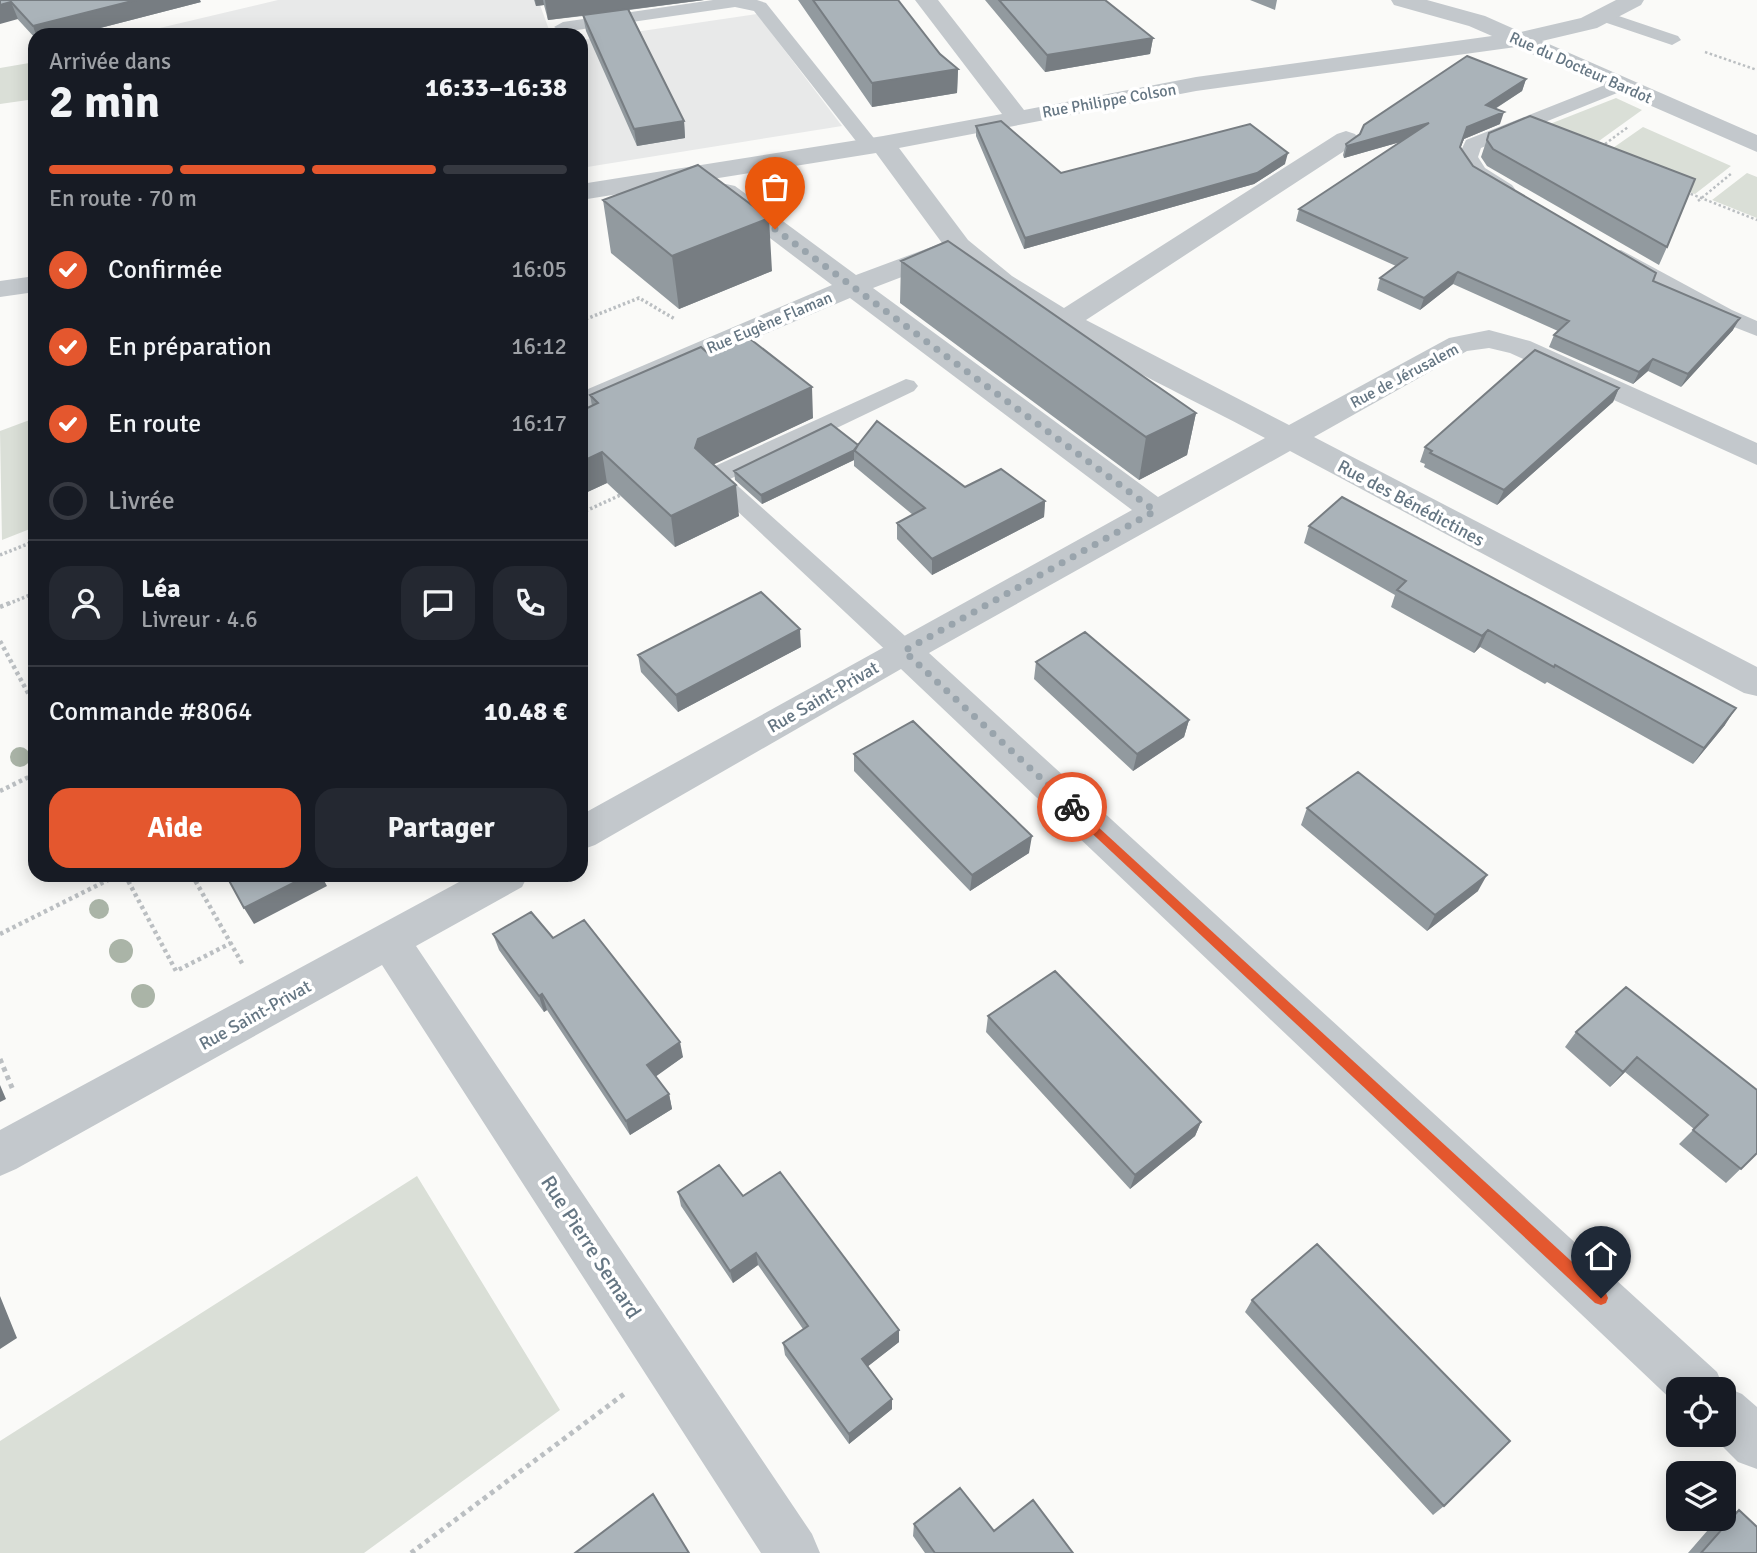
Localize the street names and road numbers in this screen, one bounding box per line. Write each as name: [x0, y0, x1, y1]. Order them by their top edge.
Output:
street label: Rue du Docteur Bardot: [1506, 27, 1655, 109]
street label: Rue Philippe Colson: [1041, 79, 1178, 123]
street label: Rue Eugène Flaman: [704, 287, 835, 358]
street label: Rue de Jérusalem: [1347, 339, 1462, 413]
street label: Rue des Bénédictines: [1334, 455, 1488, 551]
street label: Rue Saint-Privat: [764, 656, 882, 738]
street label: Rue Saint-Privat: [195, 975, 315, 1055]
street label: Rue Pierre Semard: [535, 1171, 647, 1323]

